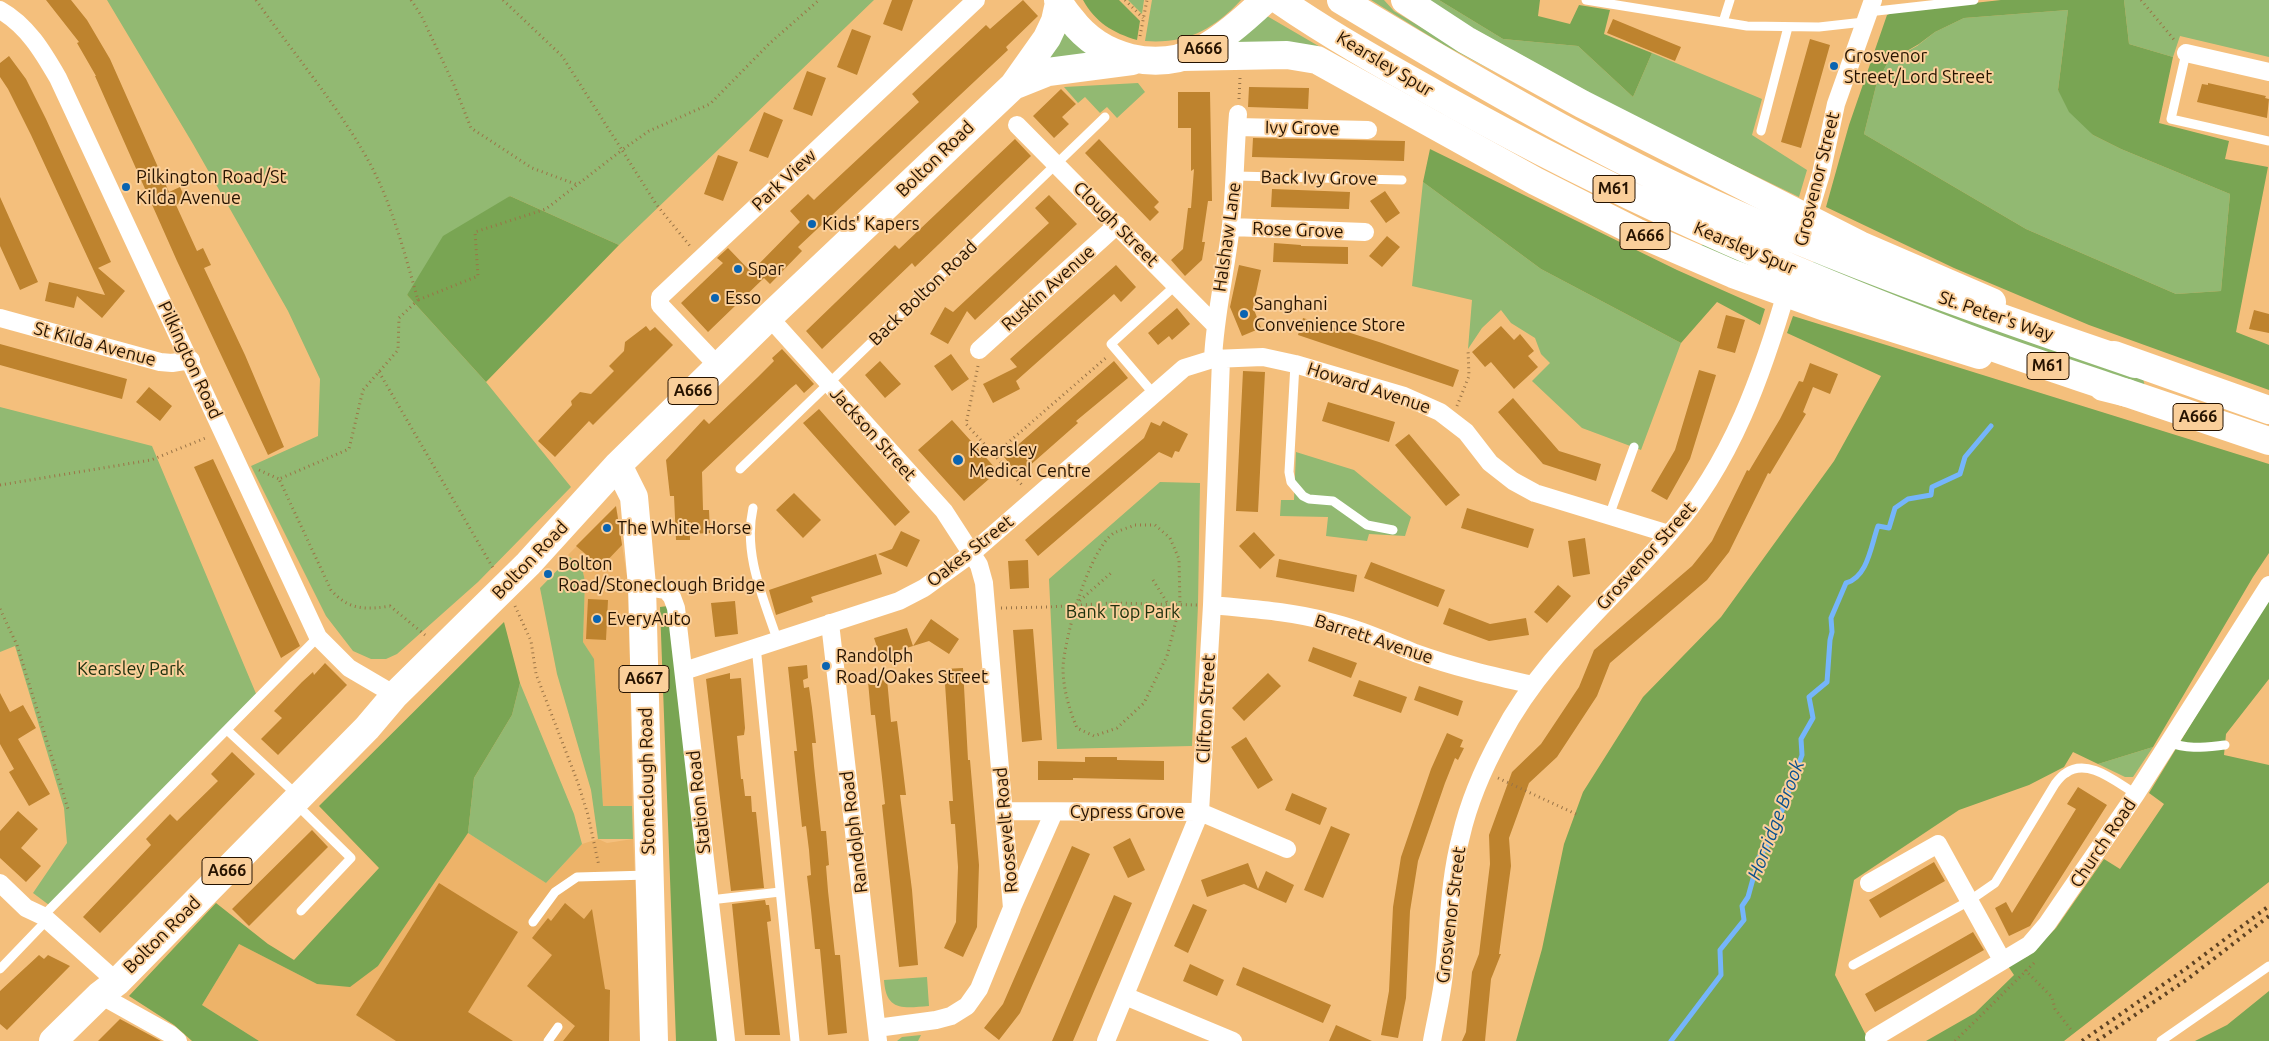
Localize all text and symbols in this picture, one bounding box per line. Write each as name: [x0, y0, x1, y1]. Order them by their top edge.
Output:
street label: Kearsley Spur: [1333, 27, 1437, 101]
road number: A666: [1178, 36, 1228, 62]
place label: Grosvenor Street/Lord Street: [1844, 45, 1992, 88]
marker: Grosvenor Street/Lord Street: [1828, 60, 1840, 72]
street label: Grosvenor Street: [1790, 110, 1844, 248]
street label: Bolton Road: [891, 116, 979, 202]
street label: Ivy Grove: [1265, 117, 1339, 139]
street label: Park View: [747, 145, 821, 215]
place label: Pilkington Road/St Kilda Avenue: [136, 166, 287, 208]
street label: Back Ivy Grove: [1260, 166, 1378, 190]
road number: M61: [1593, 175, 1635, 202]
street label: Clough Street: [1069, 177, 1163, 271]
marker: Pilkington Road/St Kilda Avenue: [120, 181, 132, 193]
street label: Halshaw Lane: [1209, 181, 1245, 293]
place label: Kids' Kapers: [822, 213, 920, 235]
street label: Kearsley Spur: [1691, 217, 1799, 279]
marker: Kids' Kapers: [806, 218, 818, 230]
street label: Rose Grove: [1252, 218, 1344, 242]
road number: A666: [1620, 222, 1670, 250]
street label: Back Bolton Road: [864, 236, 982, 350]
street label: Ruskin Avenue: [997, 241, 1099, 335]
place label: Spar: [748, 258, 784, 280]
marker: Spar: [732, 263, 744, 275]
street label: St. Peter's Way: [1936, 286, 2056, 346]
place label: Esso: [725, 287, 761, 309]
marker: Esso: [709, 292, 721, 304]
place label: Sanghani Convenience Store: [1254, 293, 1405, 336]
street label: Pilkington Road: [153, 298, 227, 422]
marker: Sanghani Convenience Store: [1238, 308, 1250, 320]
street label: St Kilda Avenue: [32, 317, 158, 371]
road number: M61: [2027, 352, 2069, 380]
street label: Howard Avenue: [1305, 358, 1433, 418]
road number: A666: [668, 378, 718, 404]
street label: Jackson Street: [825, 383, 921, 485]
road number: A666: [2173, 404, 2223, 431]
place label: Kearsley Medical Centre: [969, 439, 1091, 482]
marker: Kearsley Medical Centre: [951, 453, 965, 467]
street label: Grosvenor Street: [1592, 498, 1700, 614]
street label: Oakes Street: [922, 510, 1018, 592]
street label: Bolton Road: [487, 516, 573, 604]
place label: The White Horse: [617, 517, 751, 539]
marker: The White Horse: [601, 522, 613, 534]
place label: Bolton Road/Stoneclough Bridge: [558, 553, 765, 596]
marker: Bolton Road/Stoneclough Bridge: [542, 568, 554, 580]
park label: Bank Top Park: [1066, 601, 1180, 623]
place label: EveryAuto: [607, 608, 691, 630]
street label: Barrett Avenue: [1312, 610, 1436, 668]
marker: EveryAuto: [591, 613, 603, 625]
place label: Randolph Road/Oakes Street: [836, 645, 988, 688]
street label: Clifton Street: [1192, 654, 1220, 764]
park label: Kearsley Park: [77, 658, 185, 680]
marker: Randolph Road/Oakes Street: [820, 660, 832, 672]
road number: A667: [619, 666, 669, 692]
street label: Stoneclough Road: [635, 707, 659, 855]
street label: Station Road: [683, 749, 715, 855]
water label: Horridge Brook: [1743, 757, 1809, 883]
street label: Roosevelt Road: [990, 766, 1022, 894]
street label: Randolph Road: [836, 770, 872, 894]
street label: Church Road: [2065, 794, 2141, 892]
street label: Cypress Grove: [1070, 801, 1184, 823]
street label: Grosvenor Street: [1432, 845, 1470, 985]
road number: A666: [202, 858, 252, 884]
street label: Bolton Road: [119, 892, 205, 978]

